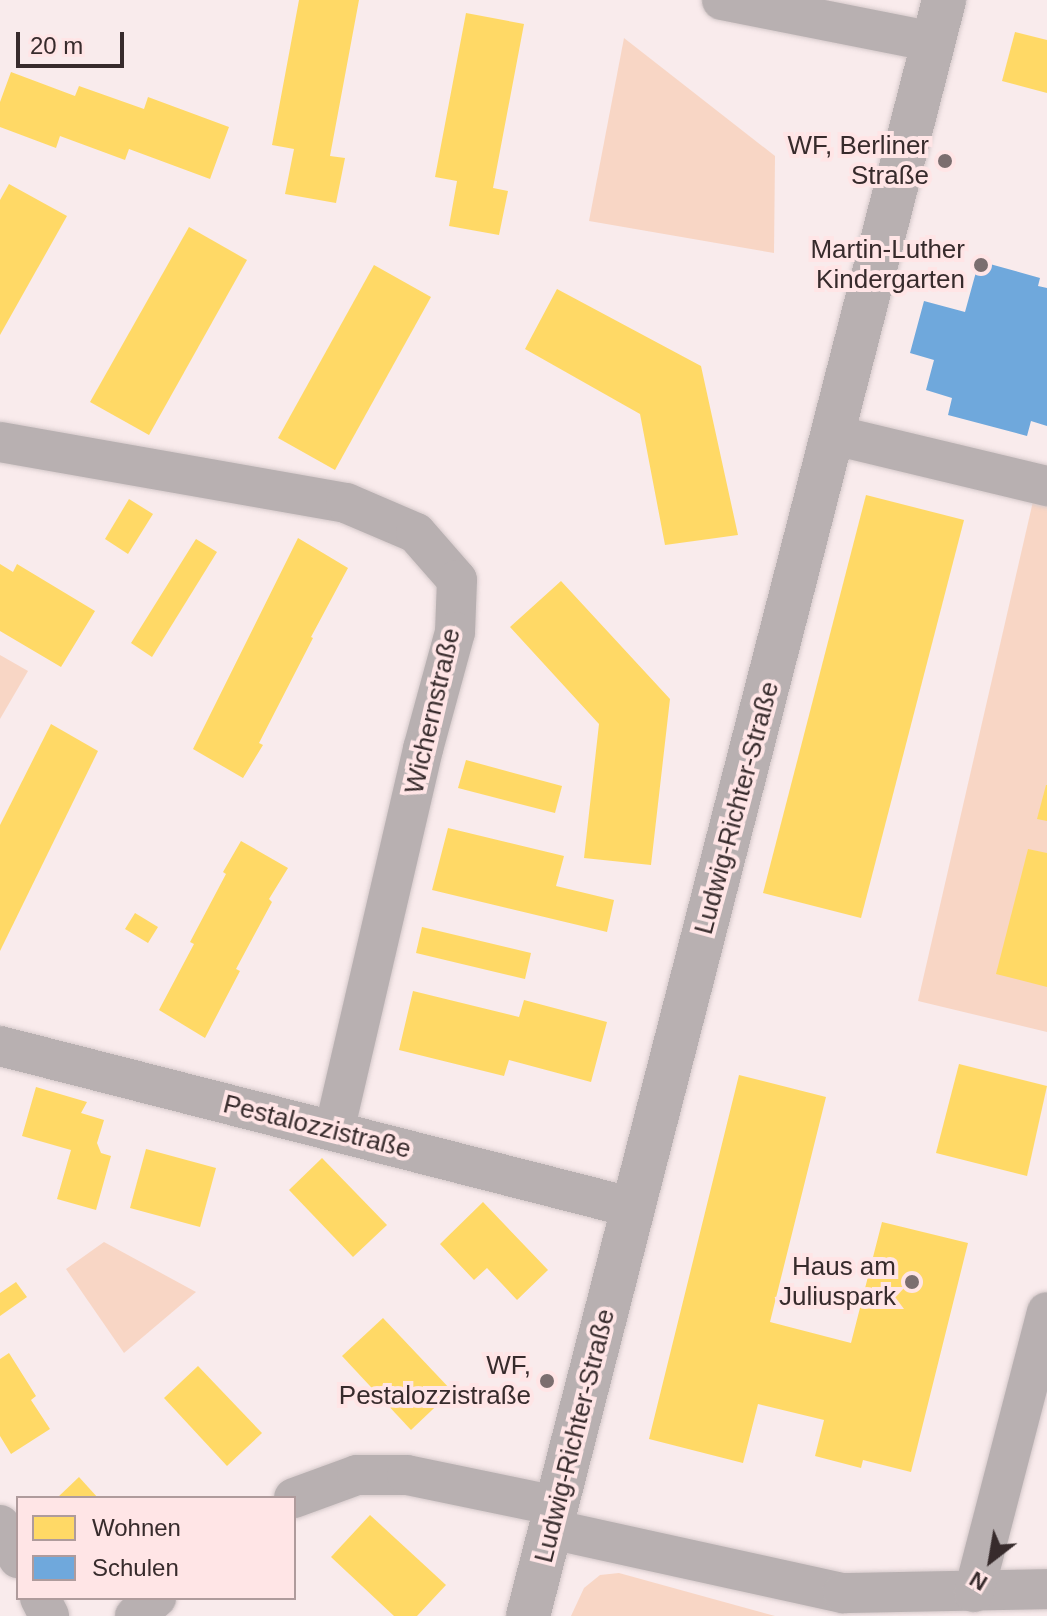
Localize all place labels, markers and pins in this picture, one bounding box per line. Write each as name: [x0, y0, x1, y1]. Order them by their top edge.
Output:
place label: WF, Berliner Straße: [787, 130, 929, 192]
marker: WF, Berliner Straße: [936, 152, 954, 170]
place label: Martin-Luther Kindergarten: [810, 234, 965, 296]
marker: Martin-Luther Kindergarten: [972, 256, 990, 274]
place label: Haus am Juliuspark: [779, 1251, 896, 1312]
marker: Haus am Juliuspark: [903, 1273, 921, 1291]
place label: WF, Pestalozzistraße: [339, 1350, 531, 1412]
marker: WF, Pestalozzistraße: [538, 1372, 556, 1390]

